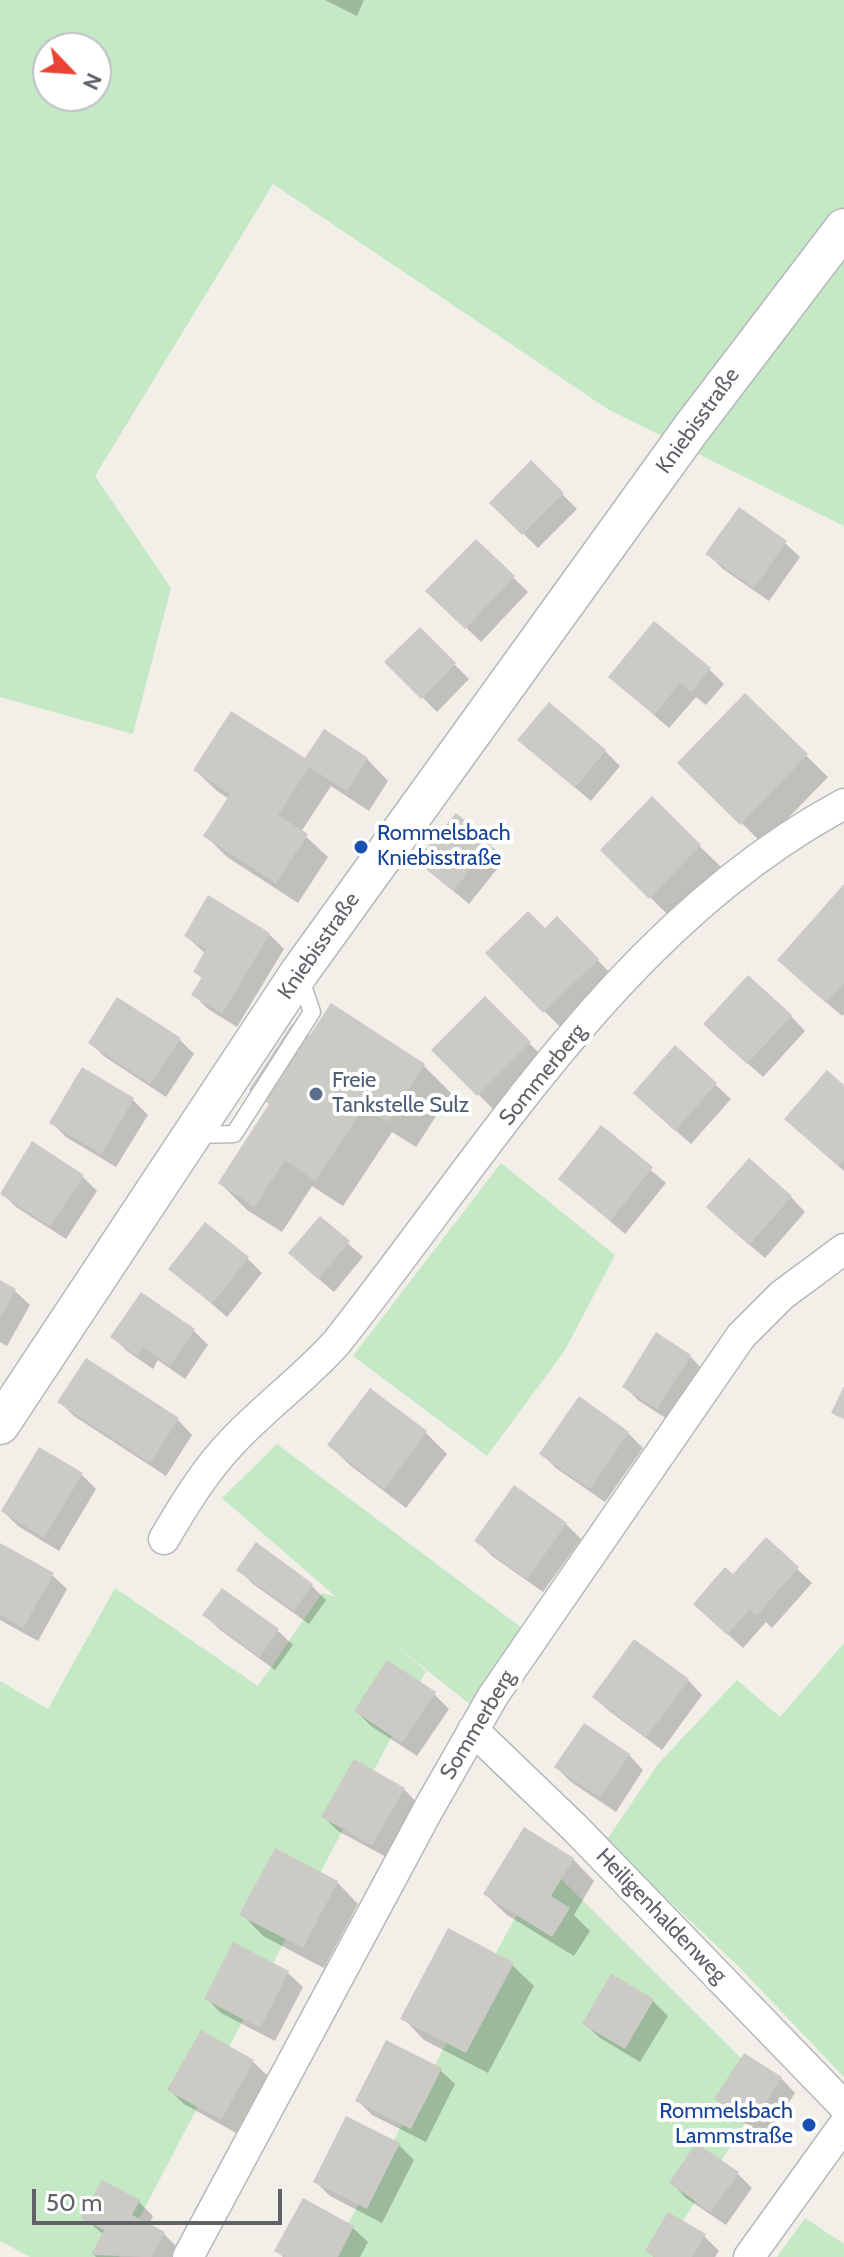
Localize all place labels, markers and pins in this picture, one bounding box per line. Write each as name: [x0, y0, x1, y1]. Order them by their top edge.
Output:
place label: Rommelsbach Kniebisstraße: [377, 821, 511, 872]
marker: Rommelsbach Kniebisstraße: [352, 838, 370, 856]
place label: Freie Tankstelle Sulz: [332, 1068, 469, 1120]
marker: Freie Tankstelle Sulz: [307, 1085, 325, 1103]
place label: Rommelsbach Lammstraße: [659, 2099, 793, 2150]
marker: Rommelsbach Lammstraße: [800, 2116, 818, 2134]

